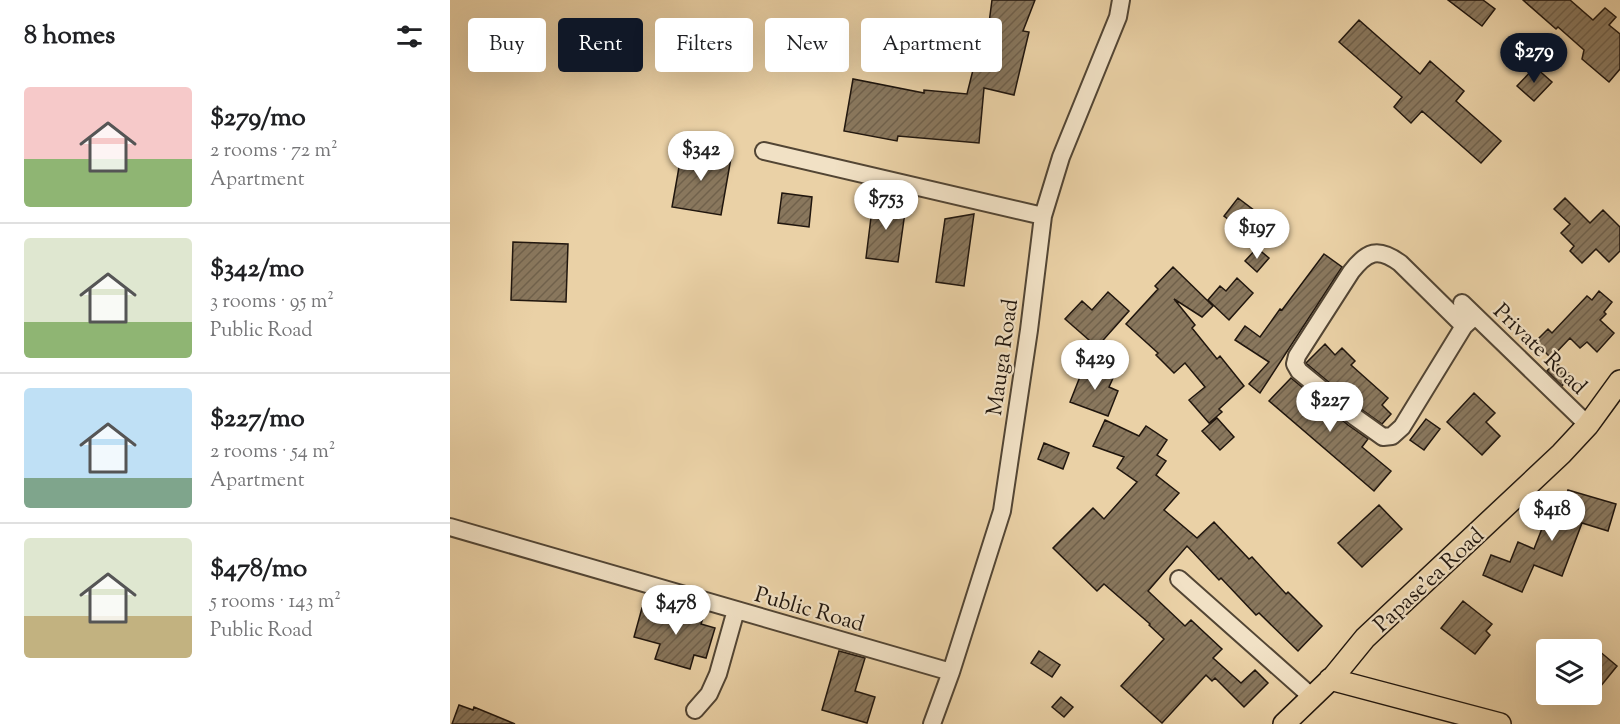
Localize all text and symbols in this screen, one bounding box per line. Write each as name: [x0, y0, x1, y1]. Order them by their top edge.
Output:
text: 8 homes: [24, 18, 115, 55]
chip: Buy: [468, 18, 546, 72]
chip: Rent: [558, 18, 643, 72]
chip: Filters: [655, 18, 753, 72]
chip: New: [765, 18, 849, 72]
chip: Apartment: [861, 18, 1002, 72]
icon: filters: [393, 20, 426, 53]
pin: $279: [1498, 33, 1570, 84]
text: $279: [1514, 38, 1554, 67]
text: $279/mo: [210, 100, 306, 137]
icon: home: [72, 111, 144, 183]
pin: $342: [665, 131, 737, 182]
text: $342: [682, 136, 720, 165]
text: 2 rooms · 72 m²: [210, 137, 338, 166]
text: Apartment: [210, 166, 305, 195]
pin: $753: [850, 180, 922, 231]
text: $753: [868, 185, 904, 214]
pin: $197: [1221, 209, 1293, 260]
text: $197: [1239, 214, 1276, 243]
text: $342/mo: [210, 251, 304, 288]
icon: home: [72, 262, 144, 334]
text: 3 rooms · 95 m²: [210, 288, 334, 317]
street label: Mauga Road: [980, 297, 1028, 418]
street label: Private Road: [1485, 297, 1593, 403]
text: Public Road: [210, 317, 313, 346]
pin: $429: [1059, 340, 1131, 391]
text: $429: [1075, 345, 1115, 374]
pin: $227: [1294, 382, 1366, 433]
text: $227: [1310, 387, 1350, 416]
text: $227/mo: [210, 401, 305, 438]
icon: home: [72, 412, 144, 484]
text: 2 rooms · 54 m²: [210, 438, 335, 467]
text: Apartment: [210, 467, 305, 496]
pin: $418: [1516, 491, 1588, 542]
text: $418: [1533, 496, 1571, 525]
street label: Papase'ea Road: [1367, 521, 1493, 641]
text: $478/mo: [210, 551, 307, 588]
icon: home: [72, 562, 144, 634]
street label: Public Road: [751, 580, 868, 642]
pin: $478: [640, 585, 712, 636]
text: 5 rooms · 143 m²: [210, 588, 341, 617]
text: $478: [656, 590, 696, 619]
text: Public Road: [210, 617, 313, 646]
map controls: [1536, 639, 1602, 705]
button: layers: [1536, 639, 1602, 705]

